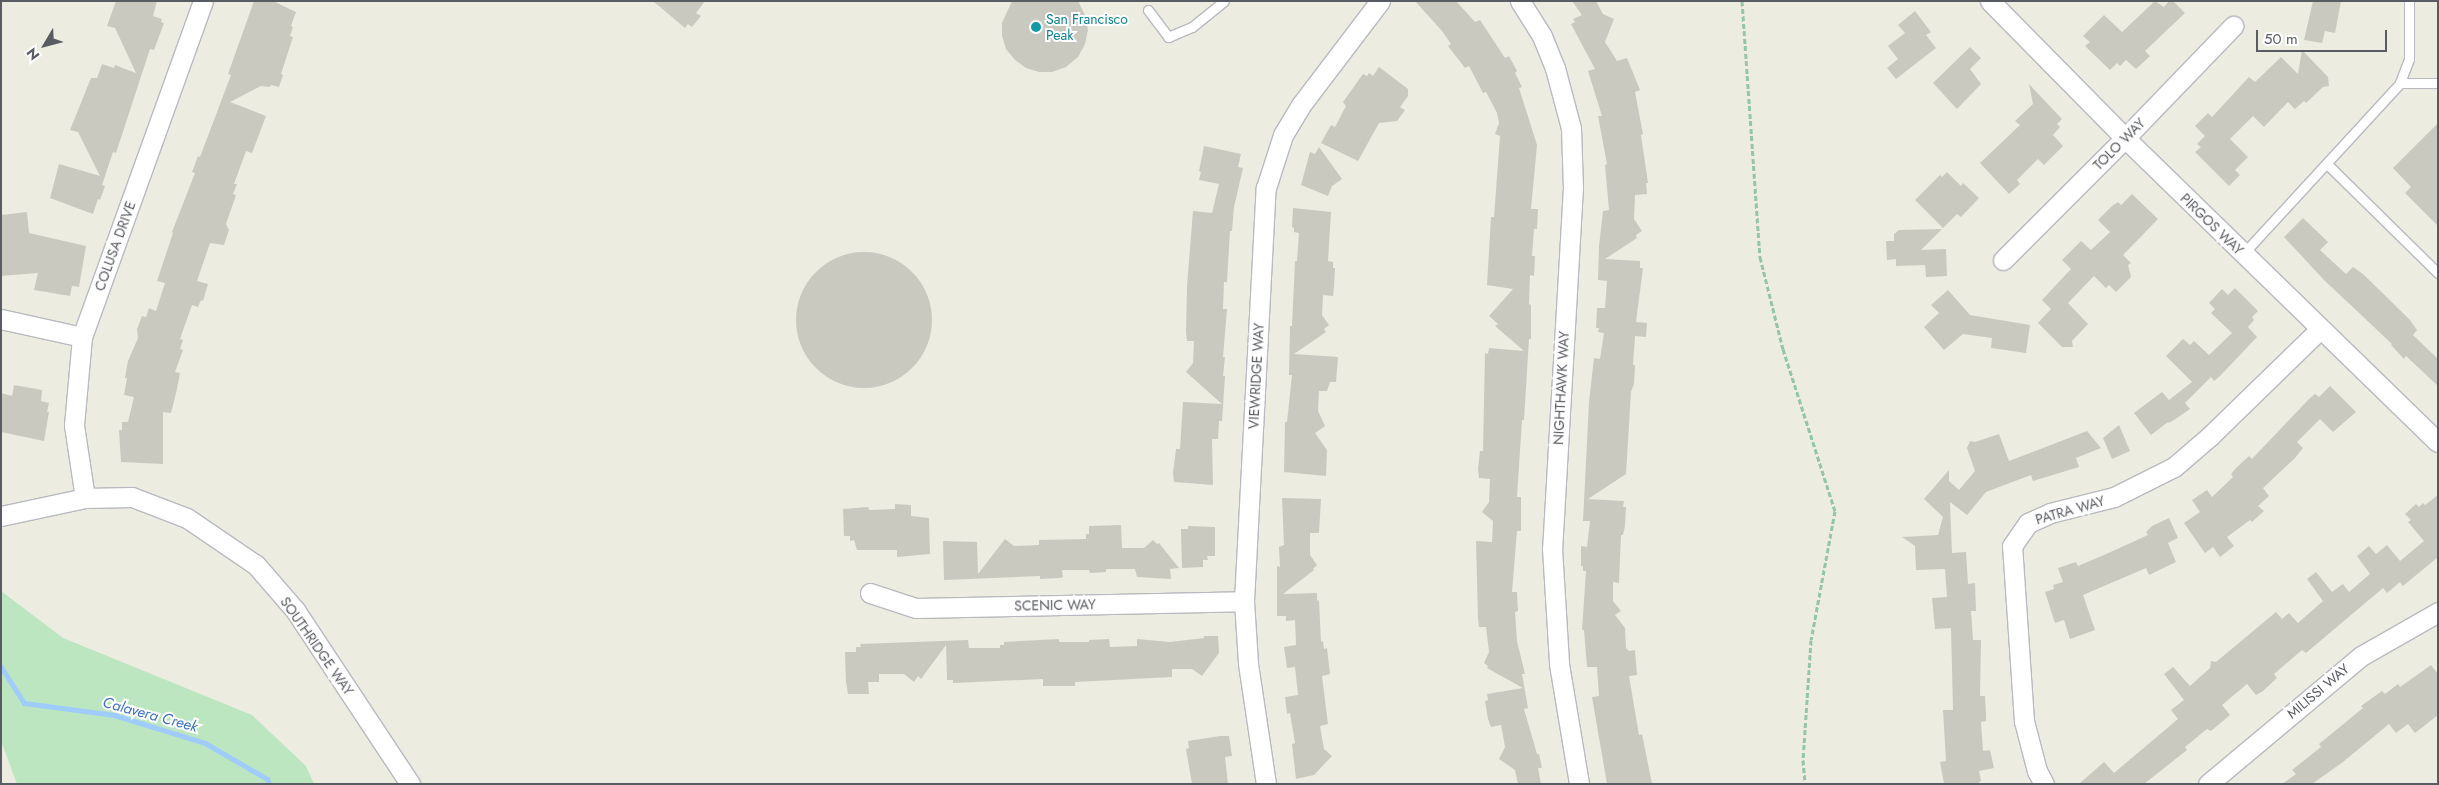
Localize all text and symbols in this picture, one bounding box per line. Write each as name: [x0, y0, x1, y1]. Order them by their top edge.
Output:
place label: San Francisco Peak: [1046, 11, 1128, 44]
north arrow: [20, 20, 70, 70]
scale bar: [2259, 20, 2390, 52]
marker: San Francisco Peak: [1030, 21, 1042, 33]
text: 50 m: [2264, 28, 2298, 50]
text: N: [22, 44, 44, 64]
street label: TOLO WAY: [2090, 115, 2148, 173]
street label: PIRGOS WAY: [2177, 190, 2247, 258]
street label: COLUSA DRIVE: [91, 199, 139, 293]
street label: VIEWRIDGE WAY: [1245, 322, 1267, 430]
street label: NIGHTHAWK WAY: [1550, 331, 1572, 445]
street label: PATRA WAY: [2033, 492, 2107, 528]
street label: SOUTHRIDGE WAY: [277, 594, 357, 698]
street label: SCENIC WAY: [1014, 596, 1096, 614]
street label: MILISSI WAY: [2283, 660, 2353, 722]
water label: Calavera Creek: [101, 694, 199, 736]

